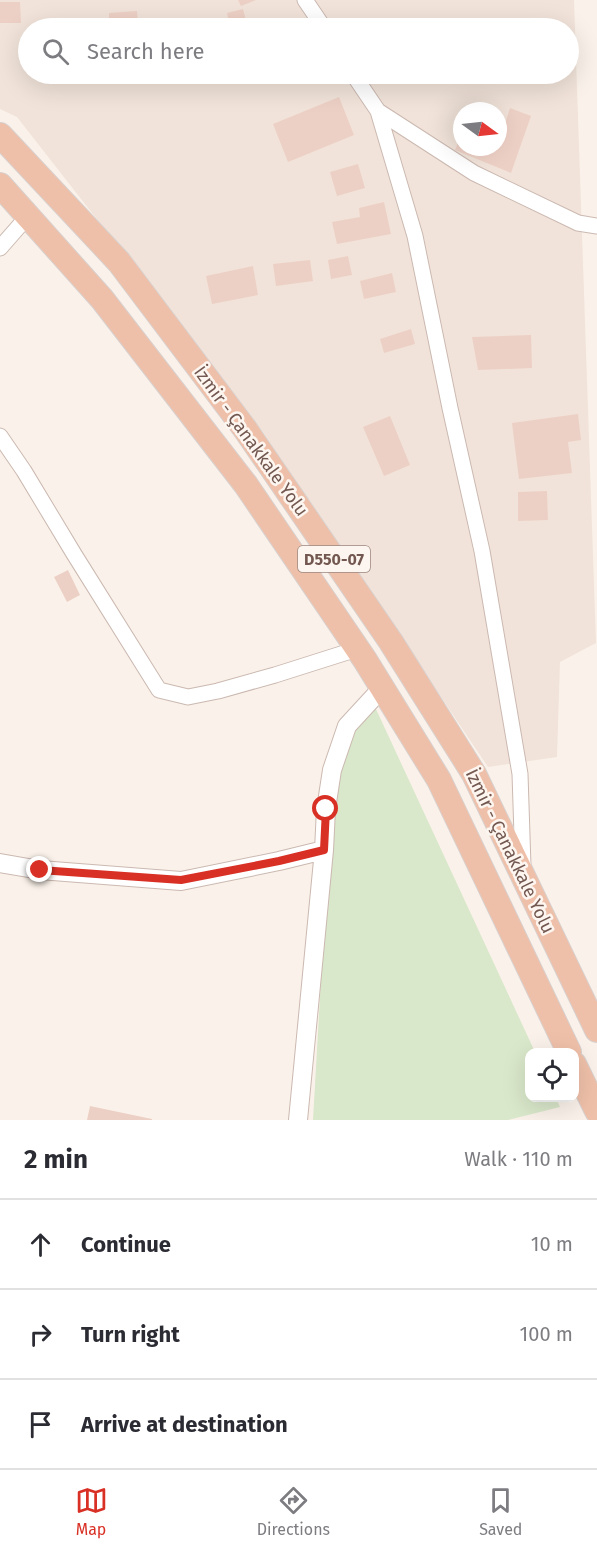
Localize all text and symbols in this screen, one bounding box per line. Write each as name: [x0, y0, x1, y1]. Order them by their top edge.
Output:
search box: [18, 18, 579, 84]
icon: search: [39, 35, 72, 68]
text: Search here: [87, 38, 205, 65]
north arrow: [453, 102, 507, 156]
street label: İzmir - Çanakkale Yolu: [189, 362, 313, 520]
road number: D550-07: [298, 546, 370, 572]
street label: İzmir - Çanakkale Yolu: [461, 765, 559, 937]
route start: [312, 795, 338, 821]
route end: [26, 856, 52, 882]
map controls: [525, 1048, 579, 1102]
button: locate: [525, 1048, 579, 1102]
text: 2 min: [24, 1144, 88, 1175]
text: Walk · 110 m: [464, 1147, 573, 1171]
icon: ahead: [24, 1228, 57, 1261]
text: Continue: [81, 1231, 171, 1258]
text: 10 m: [531, 1232, 573, 1256]
icon: right: [24, 1318, 57, 1351]
text: Turn right: [81, 1321, 180, 1348]
text: 100 m: [520, 1322, 573, 1346]
icon: arrive: [24, 1408, 57, 1441]
text: Arrive at destination: [81, 1411, 288, 1438]
tab: Map: [75, 1484, 108, 1539]
tab: Directions: [257, 1484, 330, 1539]
tab: Saved: [479, 1484, 522, 1539]

